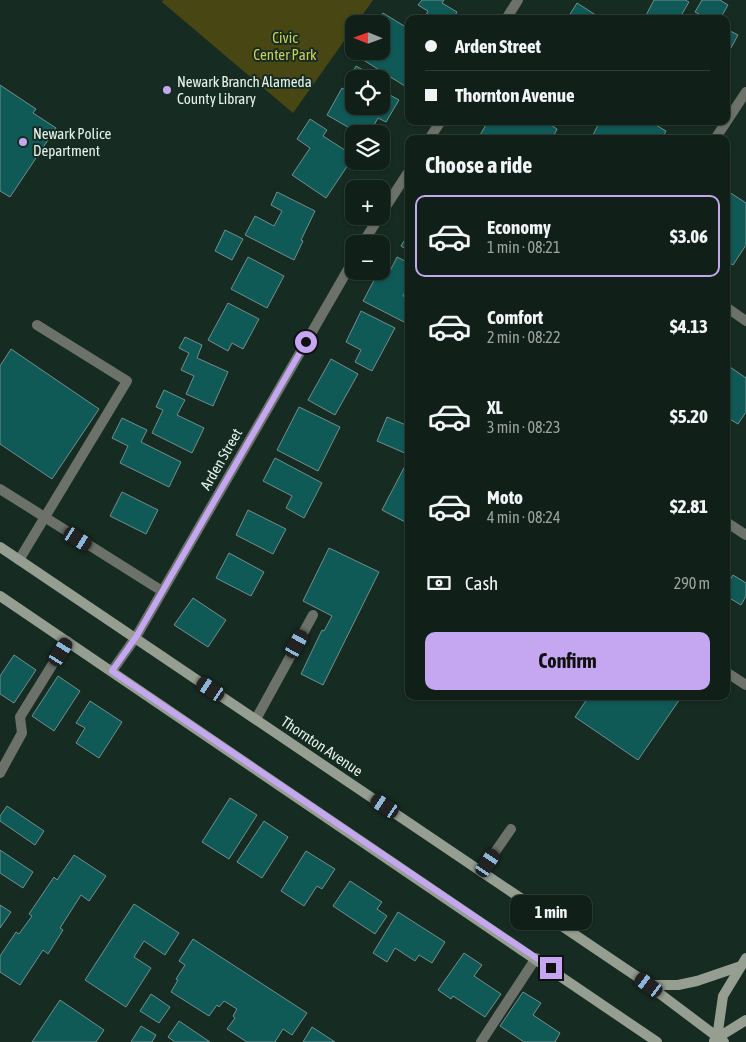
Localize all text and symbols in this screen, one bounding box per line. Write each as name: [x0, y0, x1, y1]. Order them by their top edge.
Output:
north arrow: [345, 15, 390, 60]
map controls: [345, 15, 390, 280]
park label: Civic Center Park: [253, 29, 317, 63]
text: Arden Street: [455, 35, 541, 57]
button: locate: [345, 70, 390, 115]
place label: Newark Branch Alameda County Library: [177, 73, 312, 107]
marker: Newark Branch Alameda County Library: [161, 84, 173, 96]
text: Thornton Avenue: [455, 84, 575, 106]
place label: Newark Police Department: [33, 125, 112, 159]
button: layers: [345, 125, 390, 170]
marker: Newark Police Department: [17, 136, 29, 148]
text: Choose a ride: [425, 152, 532, 178]
button: +: [345, 180, 390, 225]
icon: car: [427, 214, 472, 259]
text: Economy: [487, 216, 551, 238]
text: $3.06: [670, 225, 708, 247]
button: −: [345, 235, 390, 280]
text: 1 min · 08:21: [487, 238, 560, 256]
icon: car: [427, 304, 472, 349]
text: Comfort: [487, 306, 543, 328]
text: $4.13: [670, 315, 708, 337]
text: 2 min · 08:22: [487, 328, 560, 346]
route start: [295, 331, 317, 353]
icon: car: [427, 394, 472, 439]
text: XL: [487, 396, 503, 418]
text: $5.20: [670, 405, 708, 427]
text: 3 min · 08:23: [487, 418, 560, 436]
street label: Arden Street: [197, 425, 245, 493]
icon: car: [427, 484, 472, 529]
text: Moto: [487, 486, 523, 508]
text: $2.81: [670, 495, 708, 517]
text: 4 min · 08:24: [487, 508, 560, 526]
car: [61, 525, 94, 553]
icon: cash: [425, 569, 453, 597]
text: Cash: [465, 572, 498, 594]
text: 290 m: [674, 574, 710, 592]
car: [283, 627, 310, 661]
button: Confirm: [425, 632, 710, 690]
car: [46, 635, 75, 669]
car: [194, 674, 227, 704]
street label: Thornton Avenue: [278, 713, 366, 780]
car: [368, 791, 401, 821]
car: [473, 846, 502, 880]
callout: 1 min: [510, 896, 592, 930]
text: 1 min: [535, 903, 567, 921]
route end: [540, 957, 562, 979]
car: [632, 970, 665, 1000]

